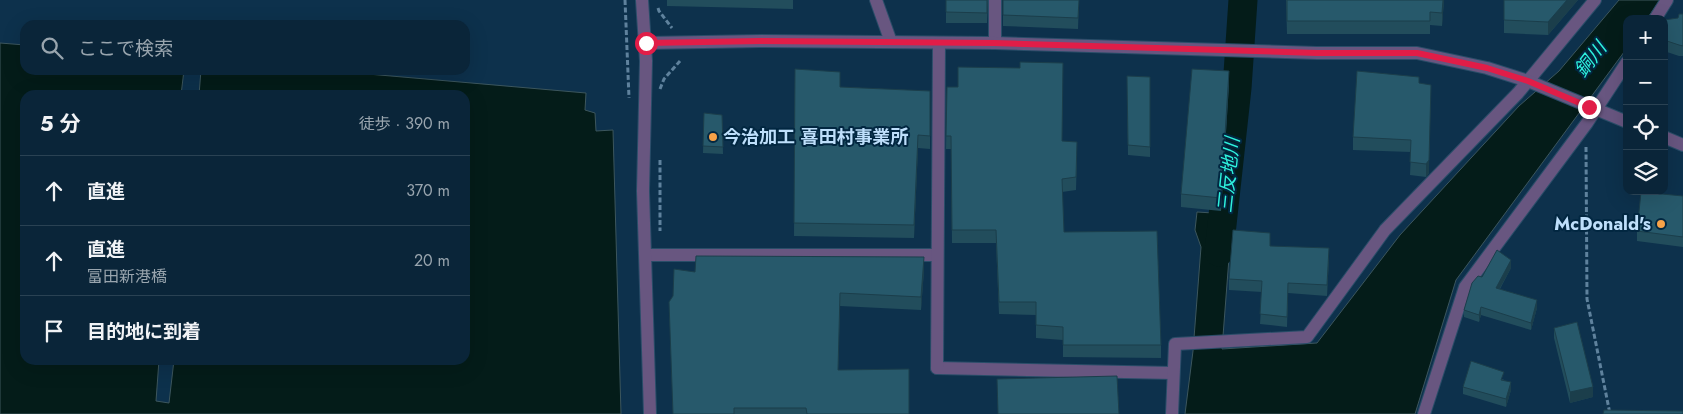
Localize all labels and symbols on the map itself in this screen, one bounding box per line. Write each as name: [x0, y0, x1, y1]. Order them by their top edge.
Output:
route start: [635, 32, 658, 55]
water label: 銅川: [1568, 34, 1614, 83]
route end: [1578, 96, 1601, 119]
place label: 今治加工 喜田村事業所: [723, 124, 908, 150]
marker: 今治加工 喜田村事業所: [707, 131, 719, 143]
water label: 三反地川: [1211, 134, 1246, 214]
place label: McDonald's: [1554, 211, 1651, 237]
marker: McDonald's: [1655, 218, 1667, 230]

